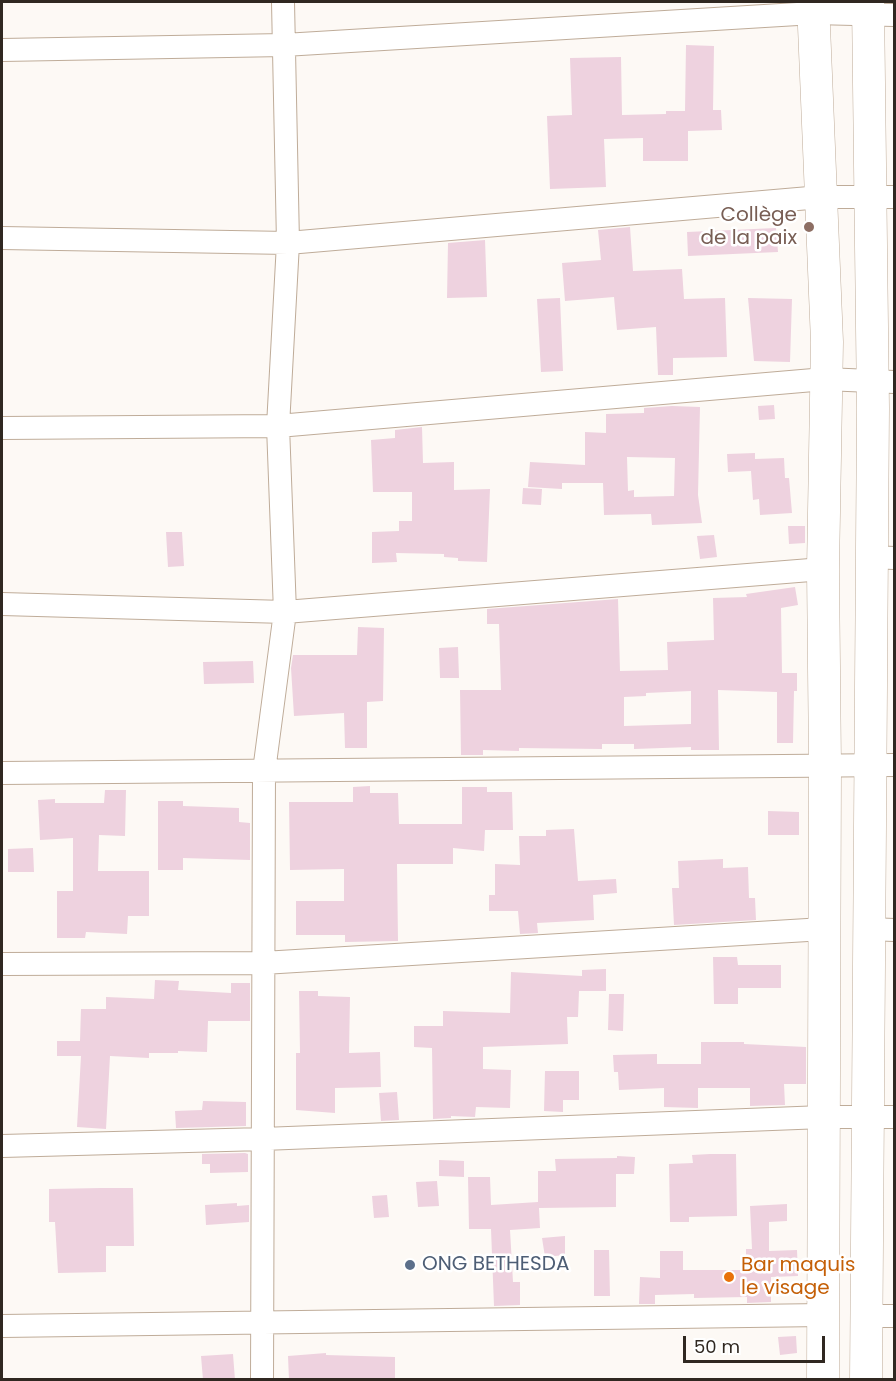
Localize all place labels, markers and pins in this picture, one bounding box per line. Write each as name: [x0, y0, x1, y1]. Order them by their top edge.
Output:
place label: Collège de la paix: [700, 204, 797, 251]
marker: Collège de la paix: [802, 220, 816, 234]
place label: ONG BETHESDA: [422, 1253, 569, 1277]
place label: Bar maquis le visage: [741, 1254, 855, 1301]
marker: ONG BETHESDA: [403, 1258, 417, 1272]
marker: Bar maquis le visage: [722, 1270, 736, 1284]

